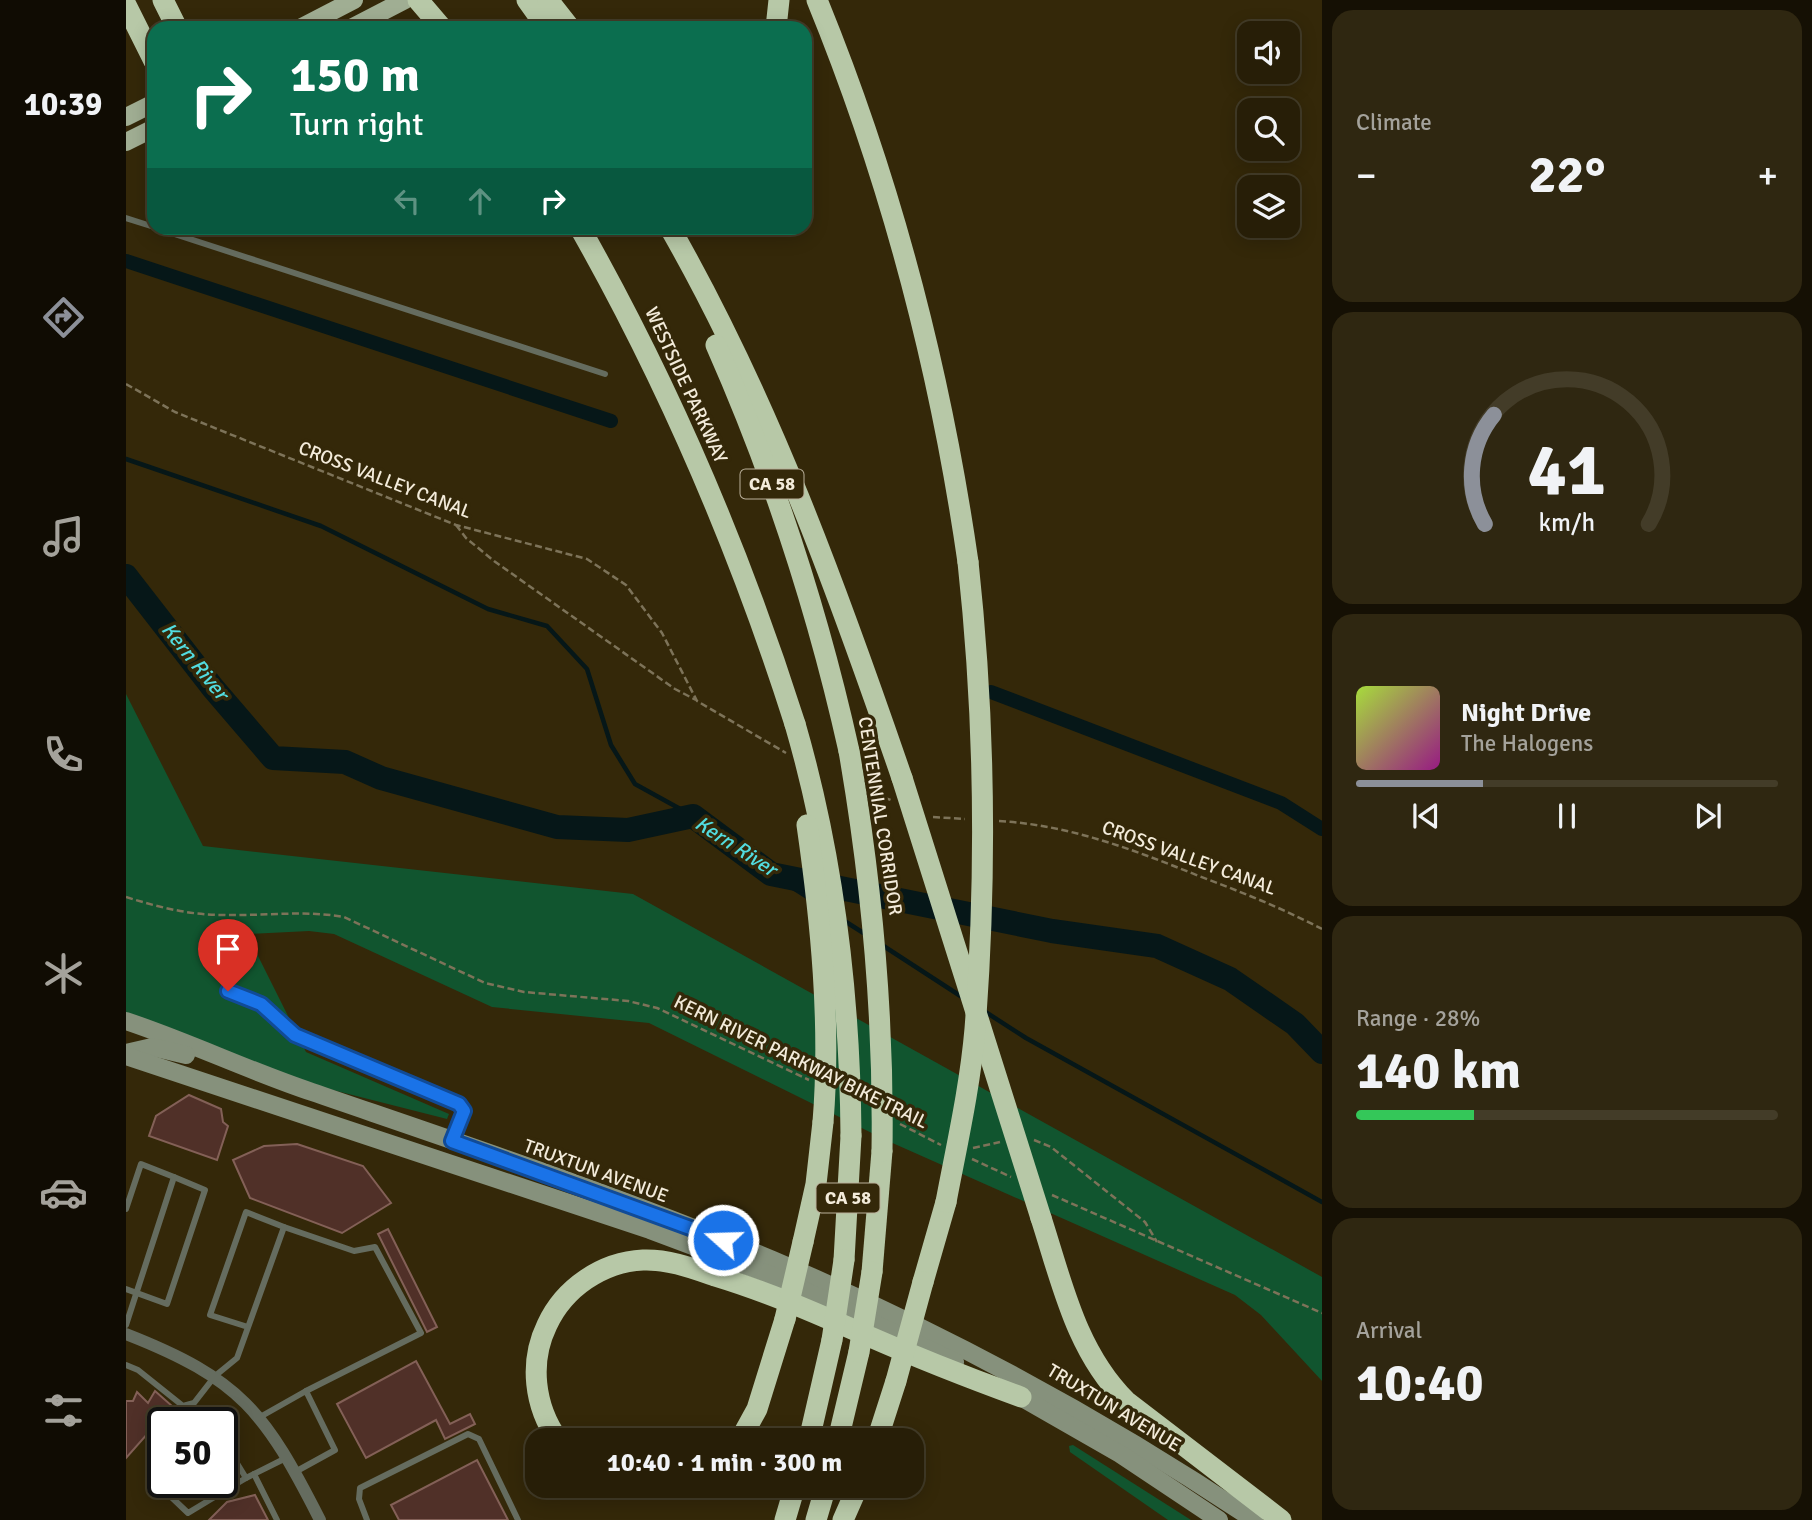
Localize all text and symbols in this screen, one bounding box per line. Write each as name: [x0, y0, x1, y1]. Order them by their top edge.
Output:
map controls: [1237, 21, 1300, 238]
button: sound: [1237, 21, 1300, 84]
text: 150 m: [290, 45, 420, 105]
icon: right: [175, 49, 266, 140]
text: 10:39: [24, 85, 102, 124]
button: search: [1237, 98, 1300, 161]
text: Turn right: [290, 105, 423, 144]
text: Climate: [1356, 108, 1432, 137]
text: 22°: [1529, 143, 1605, 207]
text: −: [1356, 152, 1377, 199]
text: +: [1757, 152, 1778, 199]
button: layers: [1237, 175, 1300, 238]
icon: left: [388, 182, 426, 220]
icon: ahead: [461, 182, 499, 220]
icon: right: [534, 182, 572, 220]
icon: directions: [39, 293, 88, 342]
street label: WESTSIDE PARKWAY: [639, 303, 733, 467]
text: 41: [1528, 426, 1606, 515]
street label: CROSS VALLEY CANAL: [295, 436, 475, 524]
road number: CA 58: [740, 470, 804, 498]
text: km/h: [1539, 507, 1595, 538]
icon: music: [39, 512, 88, 561]
water label: Kern River: [156, 617, 236, 708]
text: Night Drive: [1461, 697, 1591, 729]
street label: CENTENNIAL CORRIDOR: [852, 715, 908, 917]
text: The Halogens: [1461, 729, 1593, 758]
icon: phone: [39, 730, 88, 779]
icon: previous: [1407, 797, 1445, 835]
icon: pause: [1548, 797, 1586, 835]
icon: next: [1689, 797, 1727, 835]
water label: Kern River: [690, 810, 784, 884]
street label: CROSS VALLEY CANAL: [1099, 815, 1279, 901]
pin: [198, 919, 258, 991]
icon: arrive: [209, 930, 247, 968]
icon: climate: [39, 949, 88, 998]
street label: KERN RIVER PARKWAY BIKE TRAIL: [670, 990, 932, 1134]
text: Range · 28%: [1356, 1004, 1480, 1033]
text: 140 km: [1356, 1039, 1521, 1103]
street label: TRUXTUN AVENUE: [521, 1134, 671, 1208]
icon: car: [39, 1168, 88, 1217]
road number: CA 58: [816, 1184, 880, 1212]
position arrow: [686, 1203, 760, 1277]
text: Arrival: [1356, 1316, 1422, 1345]
text: 10:40: [1356, 1351, 1484, 1415]
street label: TRUXTUN AVENUE: [1043, 1359, 1185, 1457]
icon: filters: [39, 1386, 88, 1435]
speed limit sign: 50: [147, 1407, 238, 1498]
text: 10:40 · 1 min · 300 m: [607, 1447, 842, 1479]

